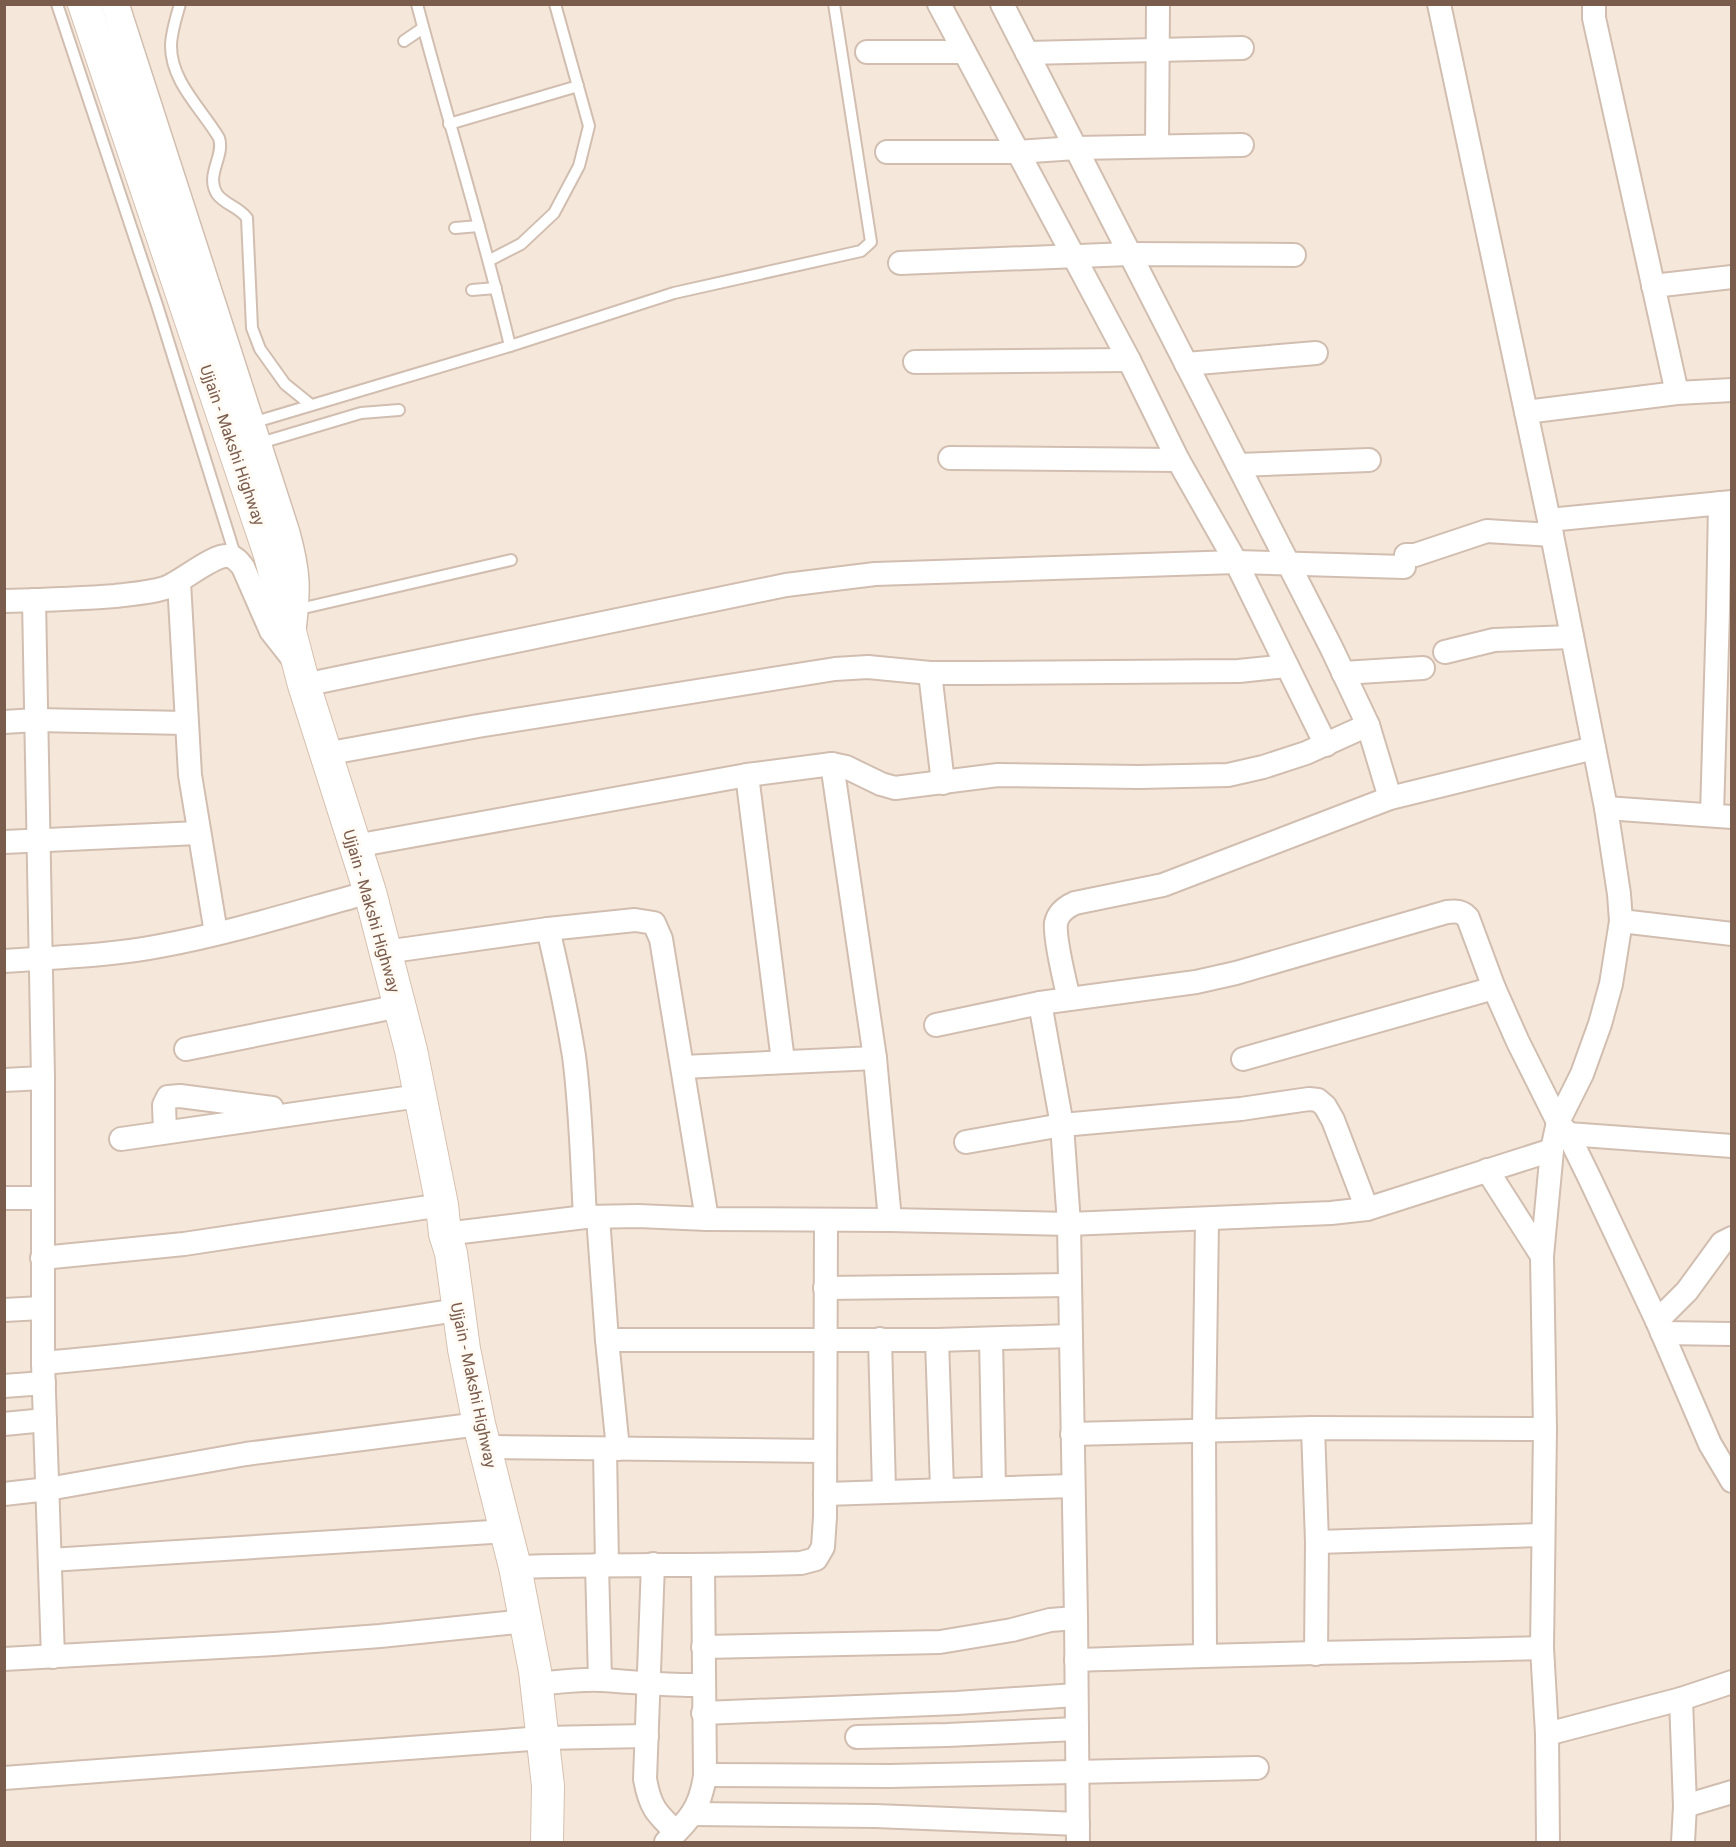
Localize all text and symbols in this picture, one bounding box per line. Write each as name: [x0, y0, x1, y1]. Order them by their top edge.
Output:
street label: Ujjain - Makshi Highway: [196, 362, 269, 528]
street label: Ujjain - Makshi Highway: [339, 827, 404, 995]
street label: Ujjain - Makshi Highway: [447, 1301, 500, 1470]

